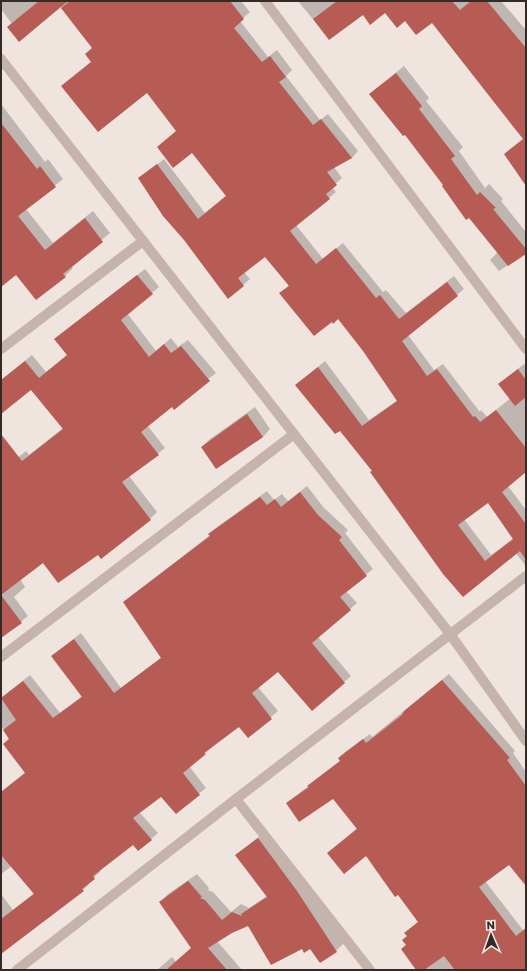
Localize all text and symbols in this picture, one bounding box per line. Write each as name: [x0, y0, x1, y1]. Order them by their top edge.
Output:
north arrow: [471, 915, 511, 955]
text: N: [486, 917, 495, 933]

